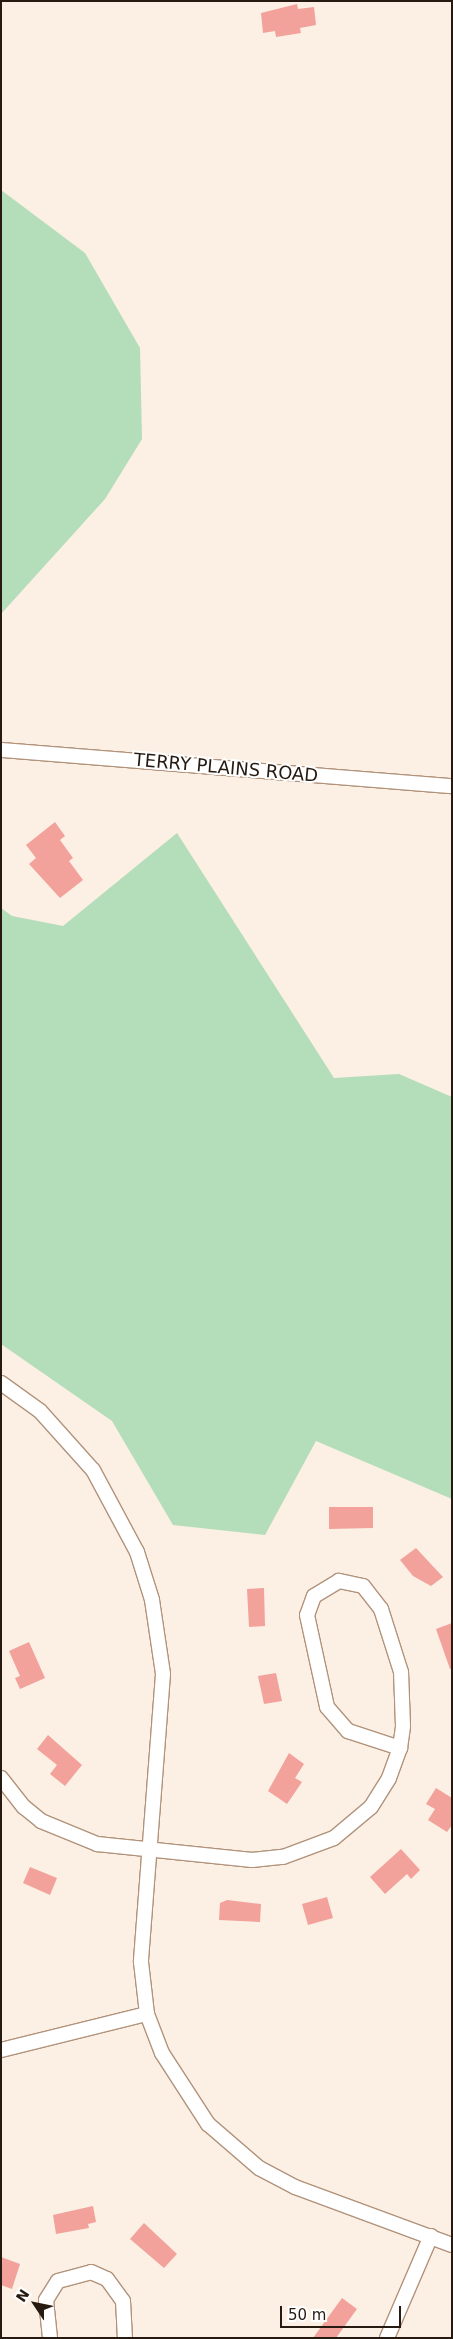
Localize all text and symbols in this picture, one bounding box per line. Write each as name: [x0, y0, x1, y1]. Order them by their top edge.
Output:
street label: TERRY PLAINS ROAD: [133, 749, 319, 787]
north arrow: [10, 2279, 60, 2329]
text: N: [13, 2286, 32, 2305]
scale bar: [283, 2296, 404, 2328]
text: 50 m: [288, 2306, 326, 2324]

